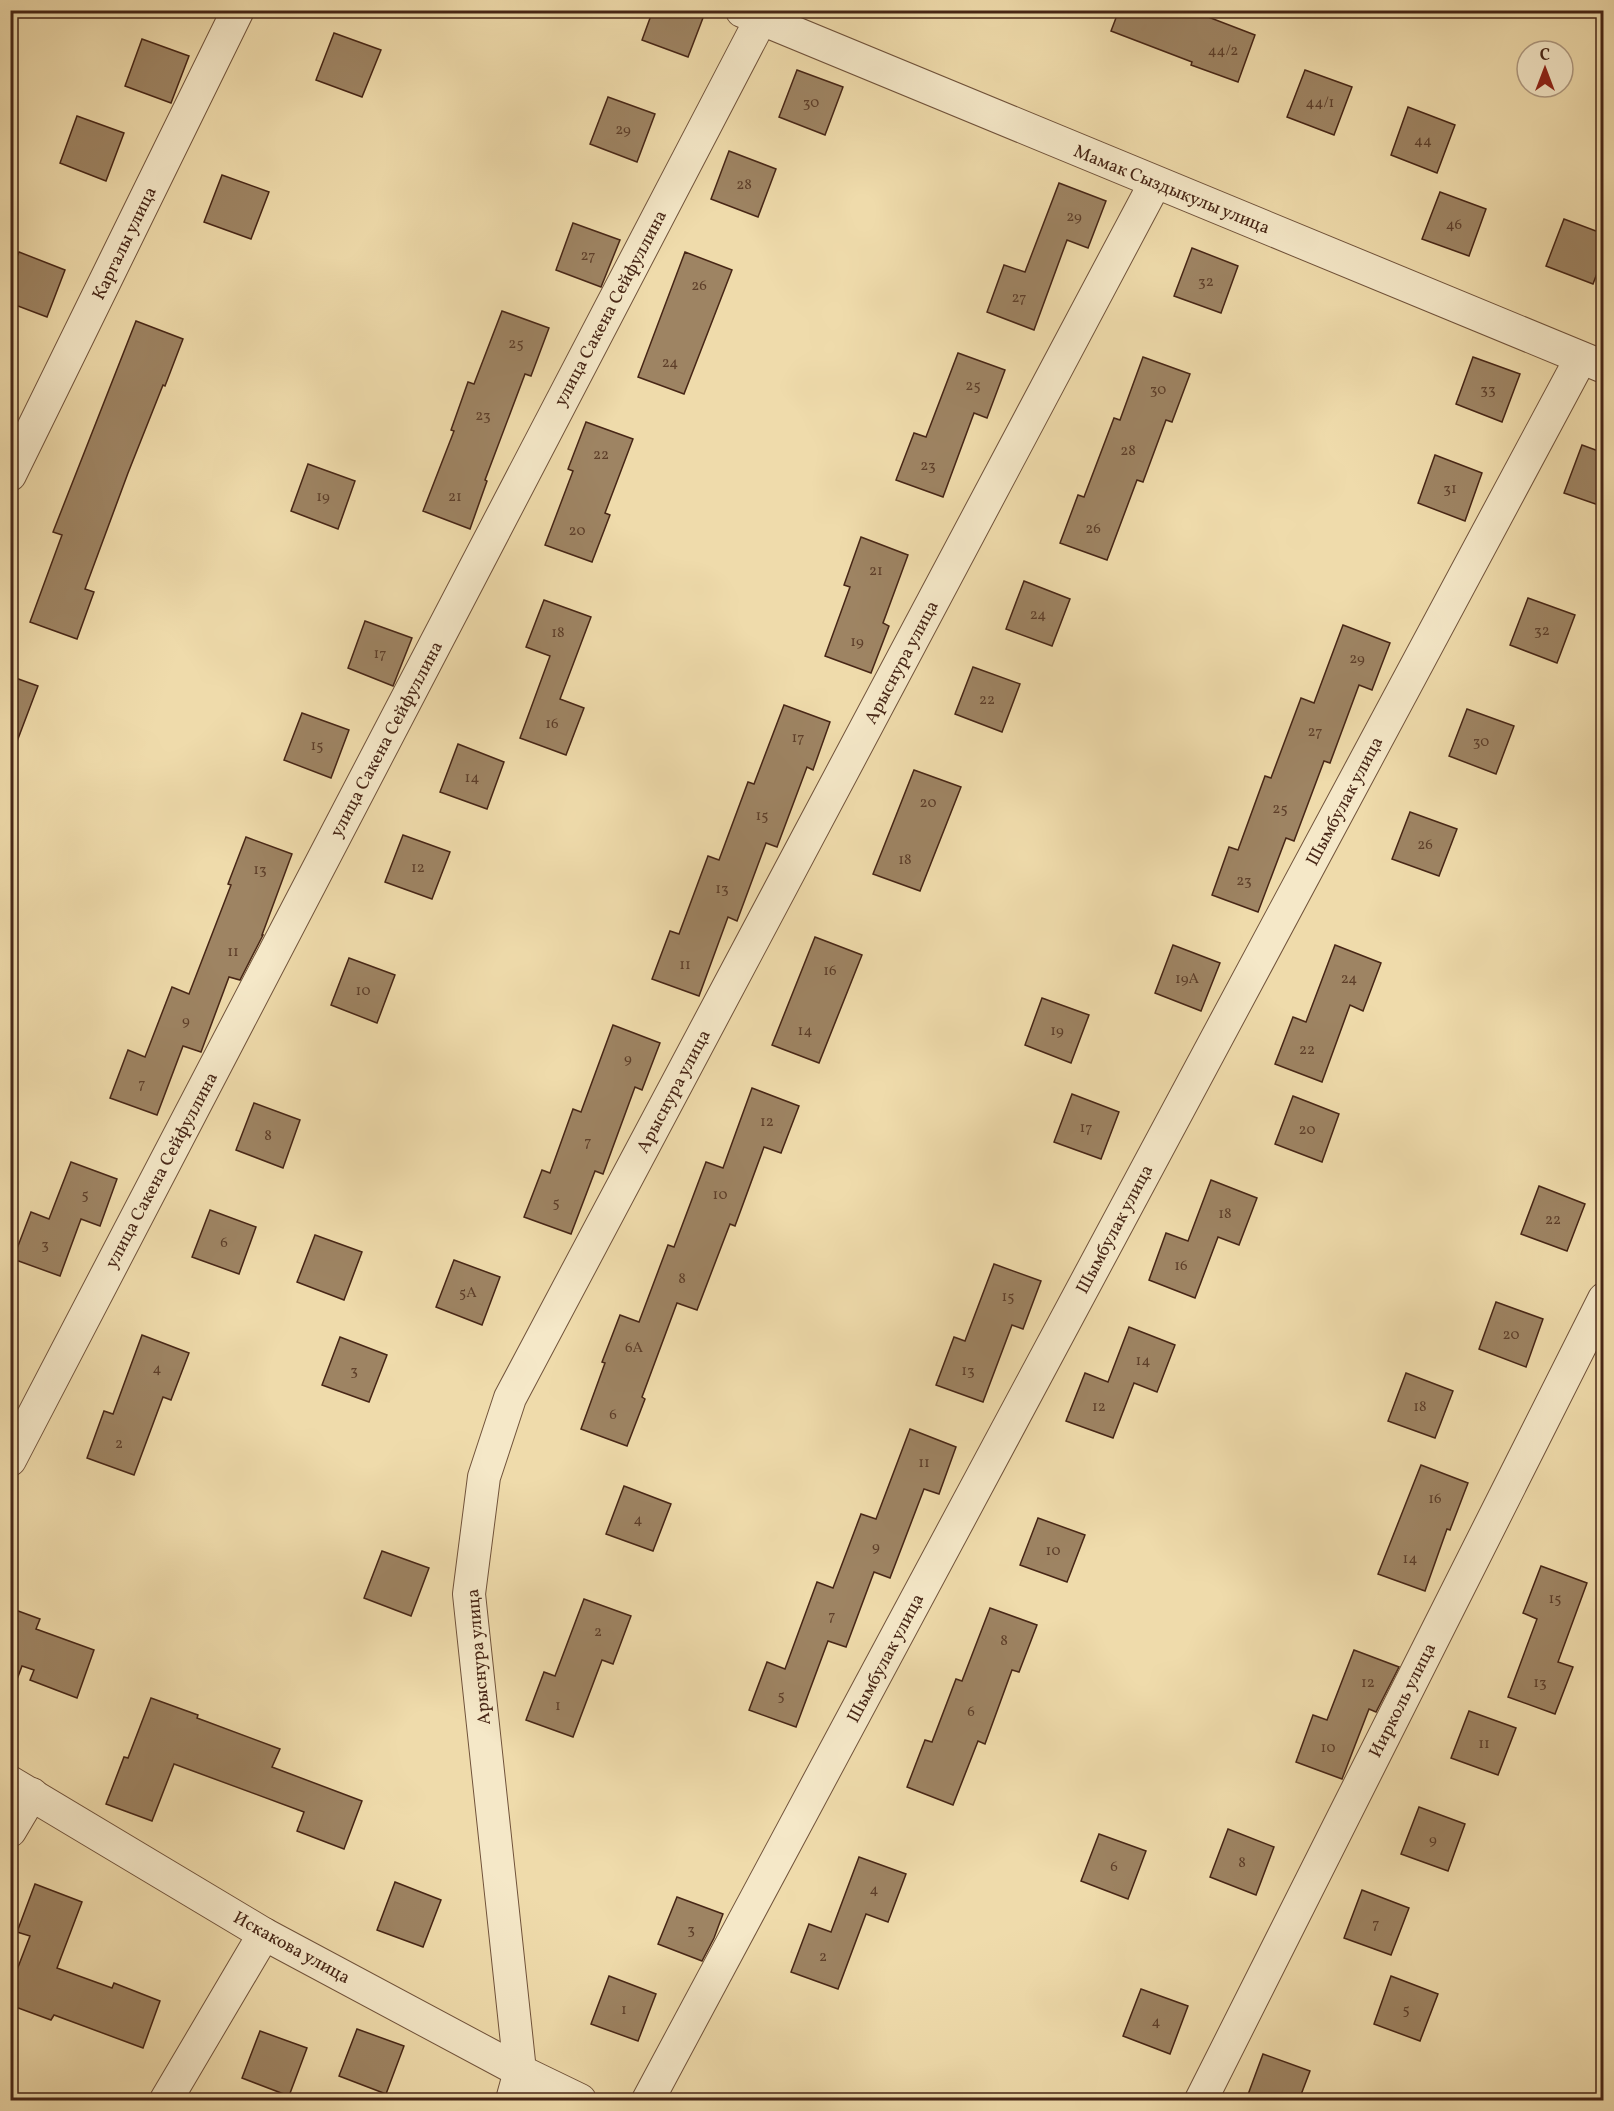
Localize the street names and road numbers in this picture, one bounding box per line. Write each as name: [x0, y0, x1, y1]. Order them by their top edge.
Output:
street label: Мамак Сыздыкулы улица: [1070, 140, 1273, 241]
street label: Каргалы улица: [87, 183, 164, 305]
street label: улица Сакена Сейфуллина: [549, 206, 674, 411]
street label: Арыснура улица: [859, 596, 945, 729]
street label: улица Сакена Сейфуллина: [325, 637, 450, 842]
street label: Шымбулак улица: [1301, 733, 1390, 871]
street label: Арыснура улица: [631, 1025, 717, 1158]
street label: улица Сакена Сейфуллина: [100, 1068, 225, 1273]
street label: Шымбулак улица: [1071, 1161, 1160, 1299]
street label: Арыснура улица: [461, 1588, 498, 1726]
street label: Шымбулак улица: [842, 1590, 931, 1728]
street label: Иирколь улица: [1364, 1639, 1443, 1762]
street label: Искакова улица: [228, 1906, 354, 1991]

